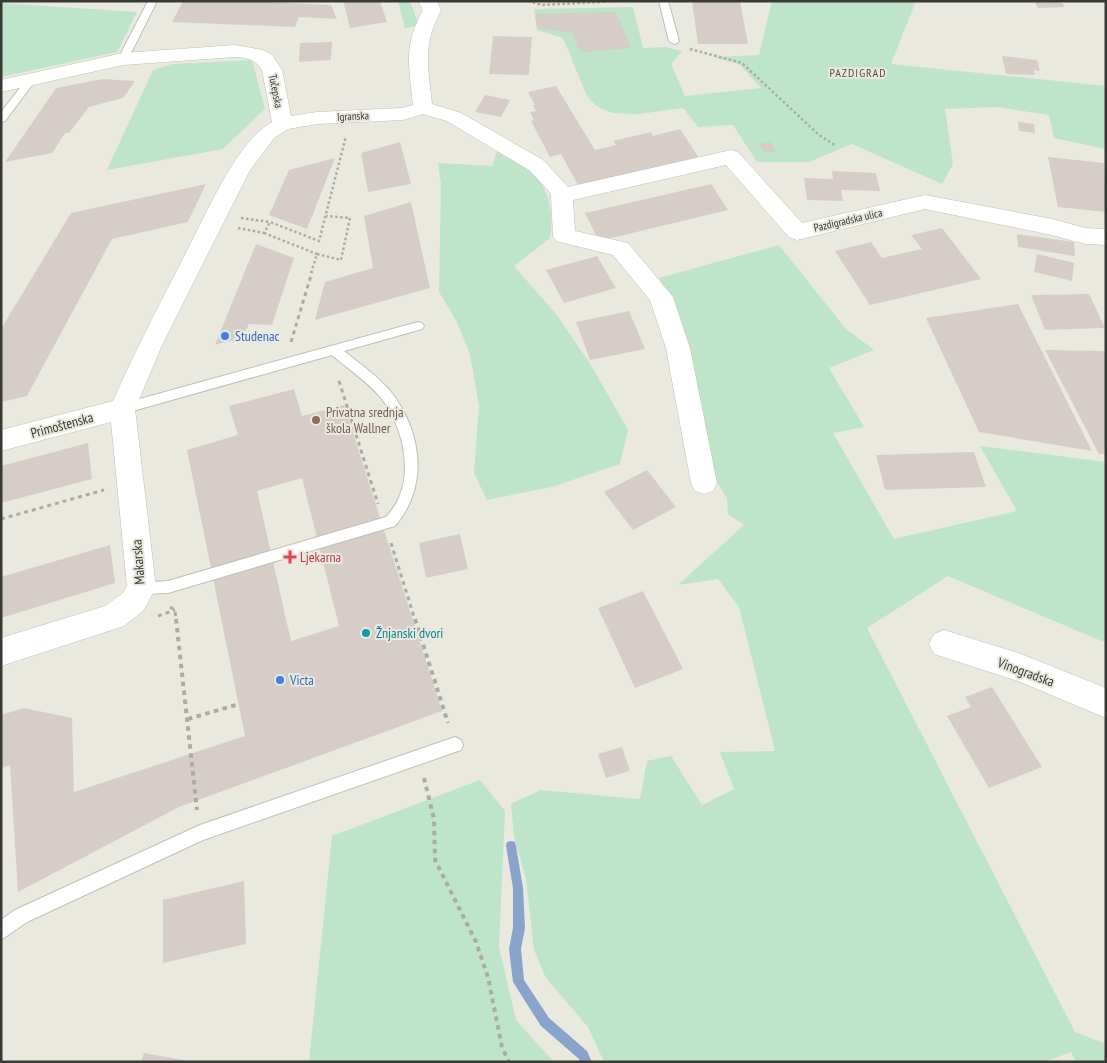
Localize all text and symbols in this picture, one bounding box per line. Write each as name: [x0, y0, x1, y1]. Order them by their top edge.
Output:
district label: PAZDIGRAD: [829, 65, 887, 80]
street label: Tučepska: [266, 73, 286, 109]
street label: Igranska: [337, 108, 369, 124]
street label: Pazdigradska ulica: [812, 205, 884, 235]
place label: Studenac: [235, 327, 280, 345]
marker: Studenac: [219, 330, 231, 342]
place label: Privatna srednja škola Wallner: [326, 403, 404, 437]
street label: Primoštenska: [29, 408, 95, 442]
marker: Privatna srednja škola Wallner: [310, 414, 322, 426]
street label: Makarska: [127, 539, 149, 585]
place label: Ljekarna: [300, 548, 341, 566]
marker: Ljekarna: [284, 551, 296, 563]
place label: Žnjanski dvori: [376, 624, 443, 642]
marker: Žnjanski dvori: [360, 627, 372, 639]
street label: Vinogradska: [994, 653, 1057, 691]
place label: Victa: [289, 671, 314, 689]
marker: Victa: [274, 674, 286, 686]

